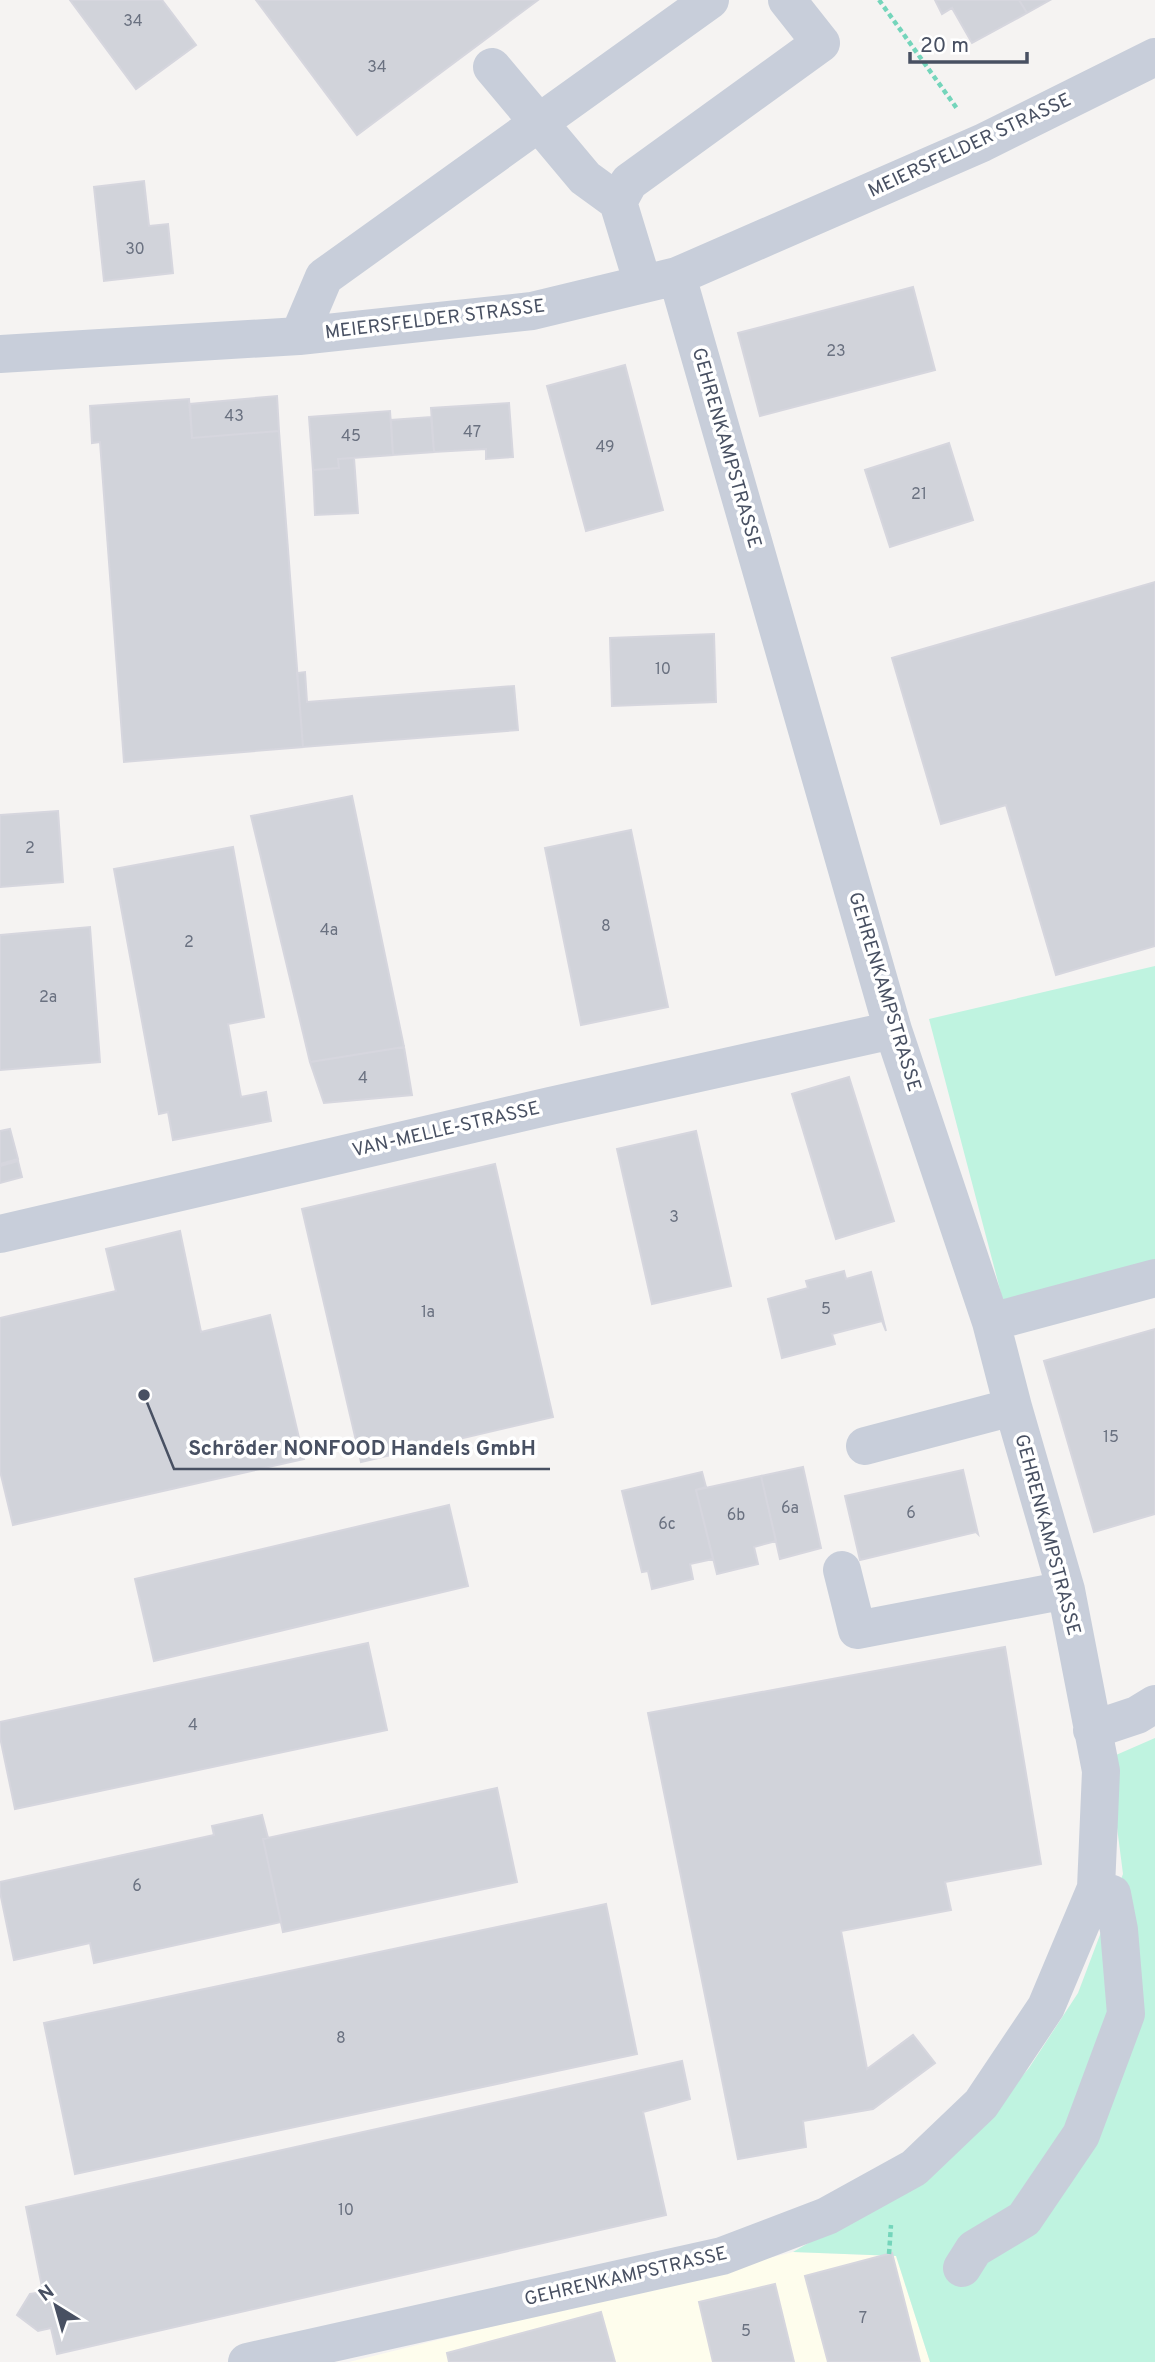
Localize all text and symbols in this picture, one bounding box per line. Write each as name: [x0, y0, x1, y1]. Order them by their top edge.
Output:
house number: 34: [123, 12, 143, 32]
scale bar: [910, 21, 1027, 65]
text: 20 m: [920, 33, 969, 60]
house number: 34: [367, 58, 387, 78]
street label: MEIERSFELDER STRASSE: [865, 88, 1075, 204]
house number: 30: [125, 240, 145, 260]
street label: MEIERSFELDER STRASSE: [324, 295, 546, 345]
house number: 23: [826, 342, 846, 362]
street label: GEHRENKAMPSTRASSE: [686, 345, 766, 551]
house number: 43: [224, 407, 244, 427]
house number: 47: [463, 423, 481, 443]
house number: 45: [341, 427, 361, 447]
house number: 49: [595, 438, 615, 458]
house number: 21: [911, 485, 927, 505]
house number: 10: [655, 660, 671, 680]
house number: 2: [25, 839, 35, 859]
street label: GEHRENKAMPSTRASSE: [842, 889, 926, 1095]
house number: 8: [601, 917, 611, 937]
house number: 4a: [320, 921, 338, 941]
house number: 2: [184, 933, 194, 953]
house number: 2a: [39, 988, 57, 1008]
house number: 4: [358, 1069, 368, 1089]
street label: VAN-MELLE-STRASSE: [350, 1097, 542, 1163]
house number: 3: [669, 1208, 679, 1228]
house number: 5: [821, 1300, 831, 1320]
house number: 1a: [421, 1303, 435, 1323]
callout: Schröder NONFOOD Handels GmbH: [174, 1427, 550, 1469]
house number: 15: [1103, 1428, 1119, 1448]
street label: GEHRENKAMPSTRASSE: [1009, 1432, 1085, 1638]
text: Schröder NONFOOD Handels GmbH: [188, 1436, 536, 1463]
house number: 6a: [781, 1499, 799, 1519]
house number: 6: [906, 1504, 916, 1524]
house number: 6b: [727, 1506, 745, 1526]
house number: 6c: [658, 1515, 676, 1535]
house number: 4: [188, 1716, 198, 1736]
house number: 6: [132, 1877, 142, 1897]
house number: 8: [336, 2029, 346, 2049]
house number: 10: [338, 2201, 354, 2221]
street label: GEHRENKAMPSTRASSE: [522, 2242, 730, 2312]
north arrow: [21, 2271, 91, 2341]
text: N: [34, 2280, 60, 2308]
house number: 7: [859, 2309, 867, 2329]
house number: 5: [741, 2322, 751, 2342]

